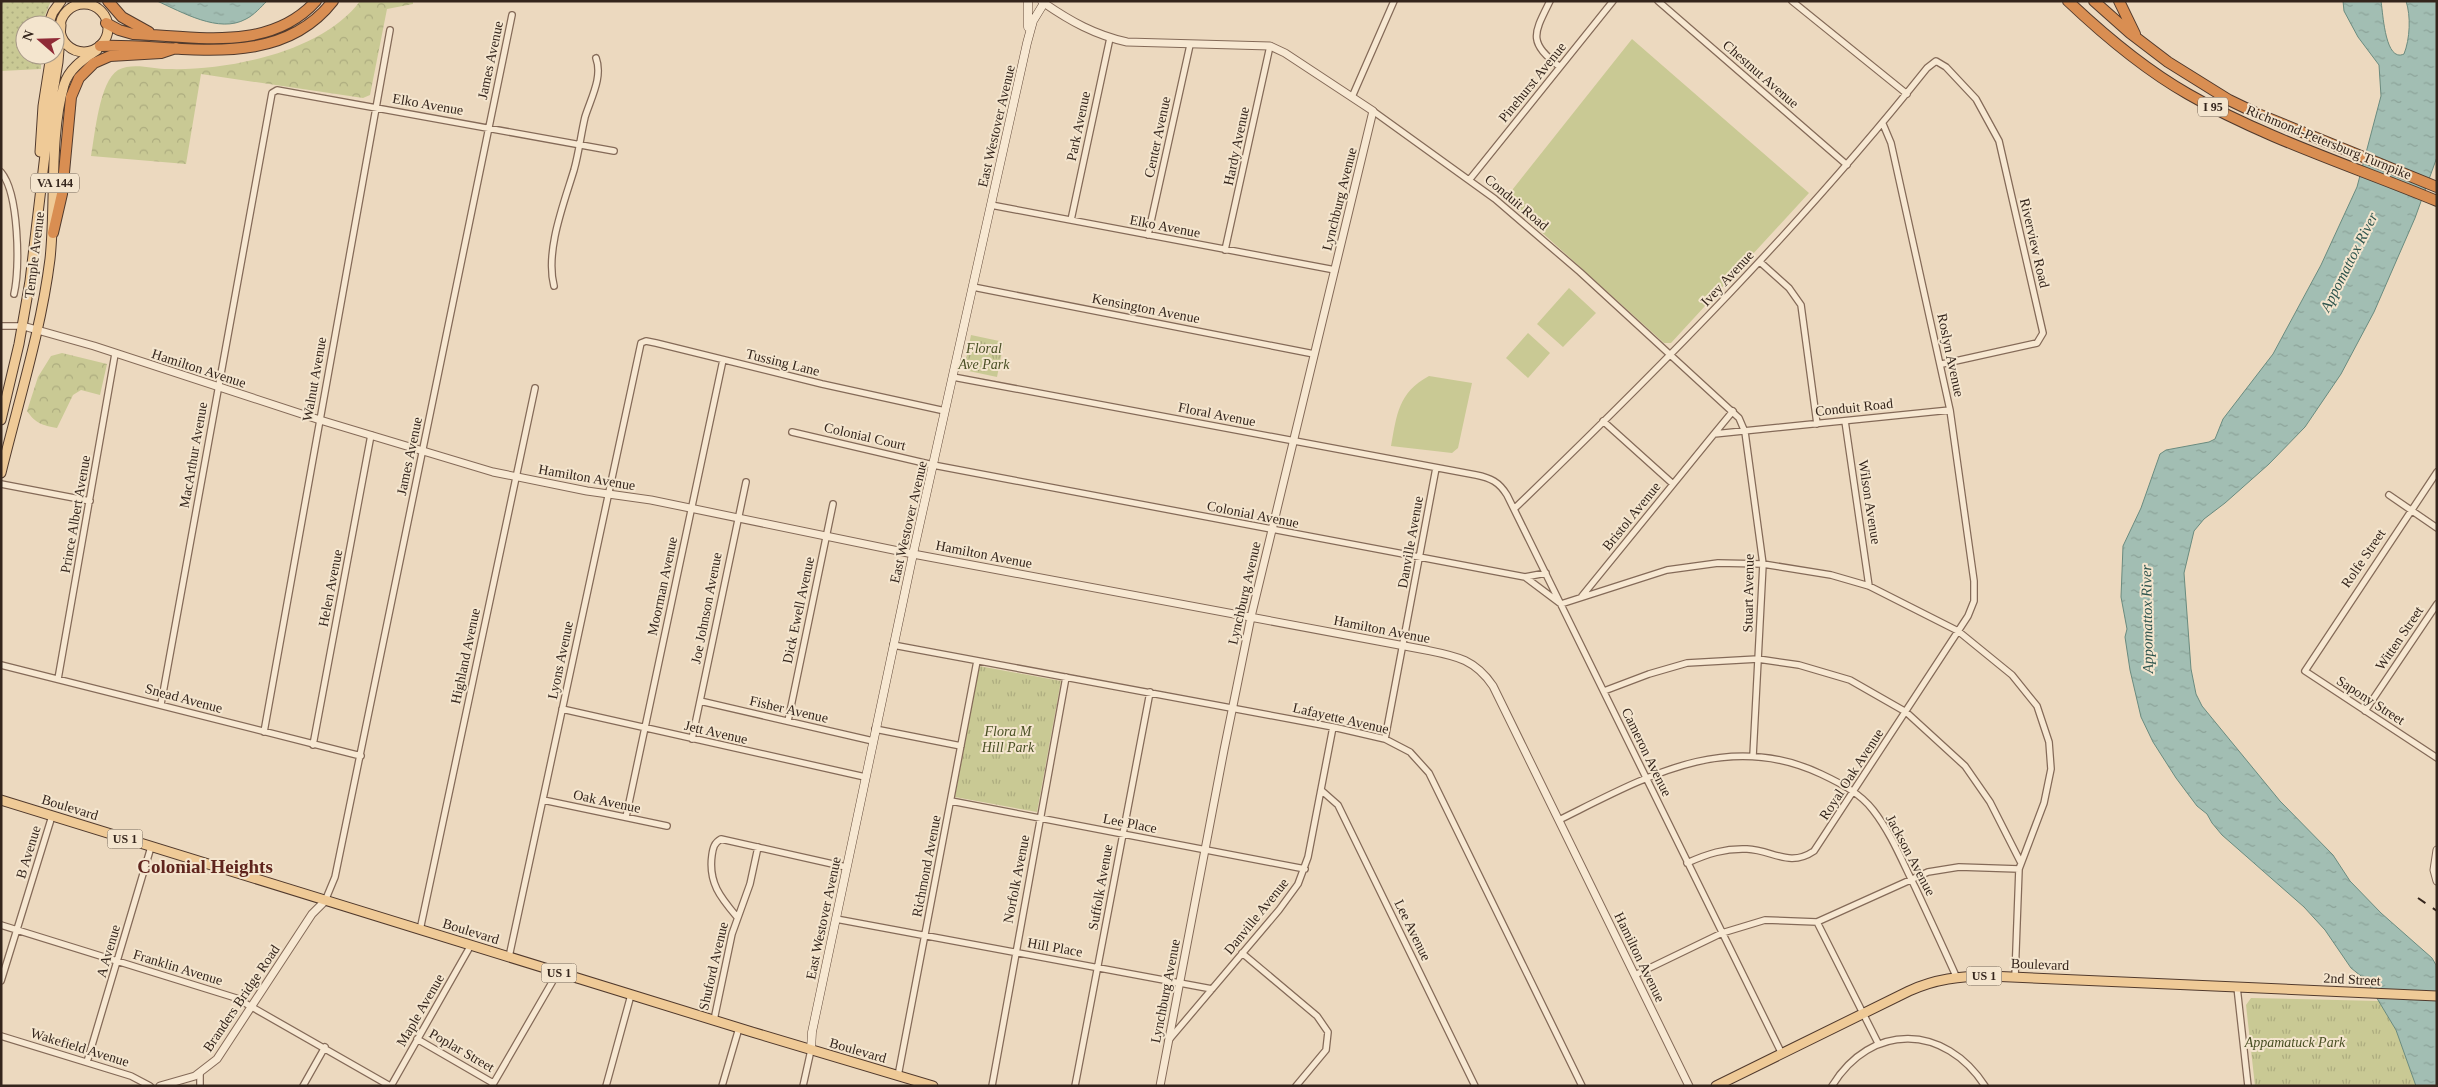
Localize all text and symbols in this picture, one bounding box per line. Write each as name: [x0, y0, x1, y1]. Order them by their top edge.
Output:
north arrow: [15, 15, 65, 65]
street label: James Avenue: [475, 20, 506, 101]
text: N: [19, 28, 37, 43]
street label: Chestnut Avenue: [1720, 38, 1801, 111]
street label: Pinehurst Avenue: [1496, 39, 1569, 125]
street label: East Westover Avenue: [975, 63, 1018, 189]
street label: Park Avenue: [1064, 90, 1093, 162]
street label: Elko Avenue: [391, 91, 465, 118]
street label: Center Avenue: [1142, 95, 1173, 179]
road number: I 95: [2198, 98, 2228, 116]
street label: Richmond-Petersburg Turnpike: [2244, 102, 2414, 183]
street label: Hardy Avenue: [1221, 105, 1252, 187]
street label: Lynchburg Avenue: [1319, 146, 1360, 252]
street label: Conduit Road: [1482, 172, 1551, 233]
road number: VA 144: [31, 174, 79, 192]
street label: Riverview Road: [2017, 197, 2052, 289]
water label: Appomattox River: [2317, 210, 2381, 315]
street label: Temple Avenue: [22, 211, 47, 299]
street label: Elko Avenue: [1128, 212, 1202, 241]
street label: Ivey Avenue: [1698, 248, 1757, 309]
street label: Kensington Avenue: [1091, 291, 1201, 326]
street label: Roslyn Avenue: [1934, 312, 1967, 398]
street label: Walnut Avenue: [300, 336, 329, 422]
park label: Floral Ave Park: [958, 341, 1010, 372]
street label: Hamilton Avenue: [150, 346, 248, 391]
street label: Tussing Lane: [745, 346, 821, 379]
street label: Conduit Road: [1814, 396, 1894, 419]
street label: Floral Avenue: [1177, 400, 1257, 429]
street label: MacArthur Avenue: [177, 401, 210, 509]
street label: James Avenue: [394, 416, 425, 497]
street label: Colonial Court: [822, 420, 907, 453]
street label: Prince Albert Avenue: [58, 454, 93, 574]
street label: East Westover Avenue: [887, 459, 930, 585]
street label: Wilson Avenue: [1855, 459, 1884, 545]
street label: Hamilton Avenue: [537, 462, 637, 493]
street label: Bristol Avenue: [1599, 479, 1663, 553]
street label: Danville Avenue: [1395, 495, 1426, 589]
street label: Colonial Avenue: [1206, 498, 1300, 531]
street label: Rolfe Street: [2338, 526, 2388, 590]
street label: Moorman Avenue: [645, 535, 680, 637]
street label: Hamilton Avenue: [934, 538, 1033, 571]
street label: Lynchburg Avenue: [1225, 540, 1264, 646]
street label: Helen Avenue: [316, 548, 345, 628]
street label: Joe Johnson Avenue: [688, 551, 725, 665]
street label: Stuart Avenue: [1740, 554, 1757, 632]
street label: Dick Ewell Avenue: [780, 555, 817, 665]
water label: Appomattox River: [2138, 564, 2156, 674]
street label: Witten Street: [2373, 603, 2426, 673]
street label: Highland Avenue: [448, 607, 483, 705]
street label: Hamilton Avenue: [1332, 613, 1431, 646]
street label: Lyons Avenue: [545, 620, 576, 701]
street label: Sapony Street: [2334, 673, 2408, 728]
street label: Snead Avenue: [144, 681, 224, 716]
street label: Fisher Avenue: [748, 693, 830, 726]
street label: Lafayette Avenue: [1291, 700, 1390, 737]
street label: Cameron Avenue: [1619, 706, 1674, 799]
street label: Jett Avenue: [683, 718, 749, 747]
park label: Flora M Hill Park: [981, 724, 1035, 755]
street label: Royal Oak Avenue: [1816, 726, 1886, 823]
street label: Oak Avenue: [572, 787, 642, 816]
street label: Boulevard: [40, 792, 100, 823]
street label: Lee Place: [1102, 811, 1158, 836]
street label: Jackson Avenue: [1883, 812, 1938, 898]
street label: Richmond Avenue: [909, 814, 944, 918]
street label: B Avenue: [13, 824, 44, 880]
road number: US 1: [108, 830, 142, 849]
street label: Norfolk Avenue: [1001, 834, 1032, 924]
street label: Suffolk Avenue: [1086, 843, 1115, 931]
street label: East Westover Avenue: [803, 855, 844, 981]
district label: Colonial Heights: [137, 856, 273, 877]
street label: Danville Avenue: [1221, 875, 1292, 957]
street label: Lee Avenue: [1391, 897, 1434, 963]
street label: Hamilton Avenue: [1611, 910, 1668, 1005]
street label: Boulevard: [441, 916, 501, 947]
street label: Shuford Avenue: [696, 920, 731, 1012]
street label: A Avenue: [94, 923, 123, 979]
street label: Hill Place: [1026, 935, 1084, 960]
street label: Lynchburg Avenue: [1148, 938, 1183, 1044]
street label: Branders Bridge Road: [200, 942, 283, 1054]
street label: Franklin Avenue: [131, 947, 224, 988]
street label: Boulevard: [2011, 956, 2069, 973]
road number: US 1: [542, 964, 576, 982]
road number: US 1: [1966, 966, 2002, 986]
street label: Maple Avenue: [394, 971, 447, 1049]
street label: 2nd Street: [2323, 971, 2381, 988]
street label: Wakefield Avenue: [29, 1025, 131, 1070]
street label: Poplar Street: [427, 1026, 497, 1075]
street label: Boulevard: [828, 1035, 888, 1066]
park label: Appamatuck Park: [2244, 1035, 2346, 1050]

